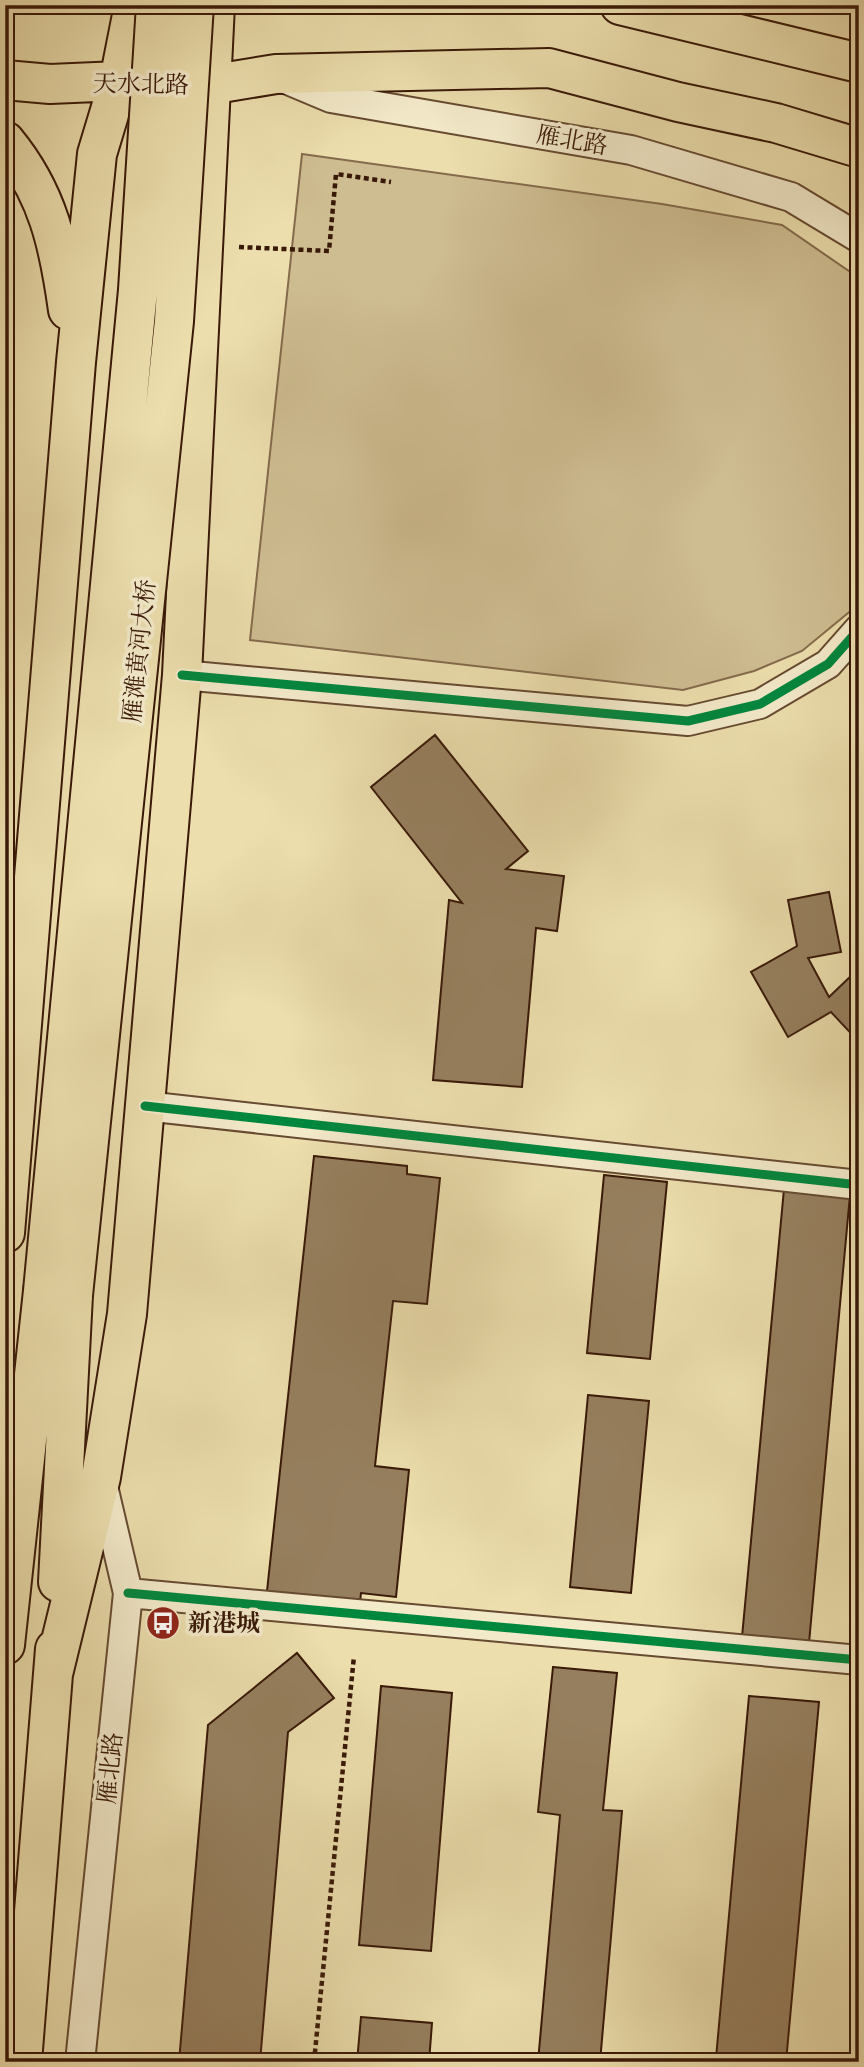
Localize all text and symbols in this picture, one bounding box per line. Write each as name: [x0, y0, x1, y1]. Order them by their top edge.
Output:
street label: 天水北路: [93, 68, 189, 100]
street label: 雁北路: [534, 119, 610, 161]
street label: 雁滩黄河大桥: [117, 578, 161, 724]
bus stop icon: 新港城: [144, 1604, 182, 1642]
place label: 新港城: [188, 1608, 260, 1638]
street label: 雁北路: [91, 1731, 129, 1805]

